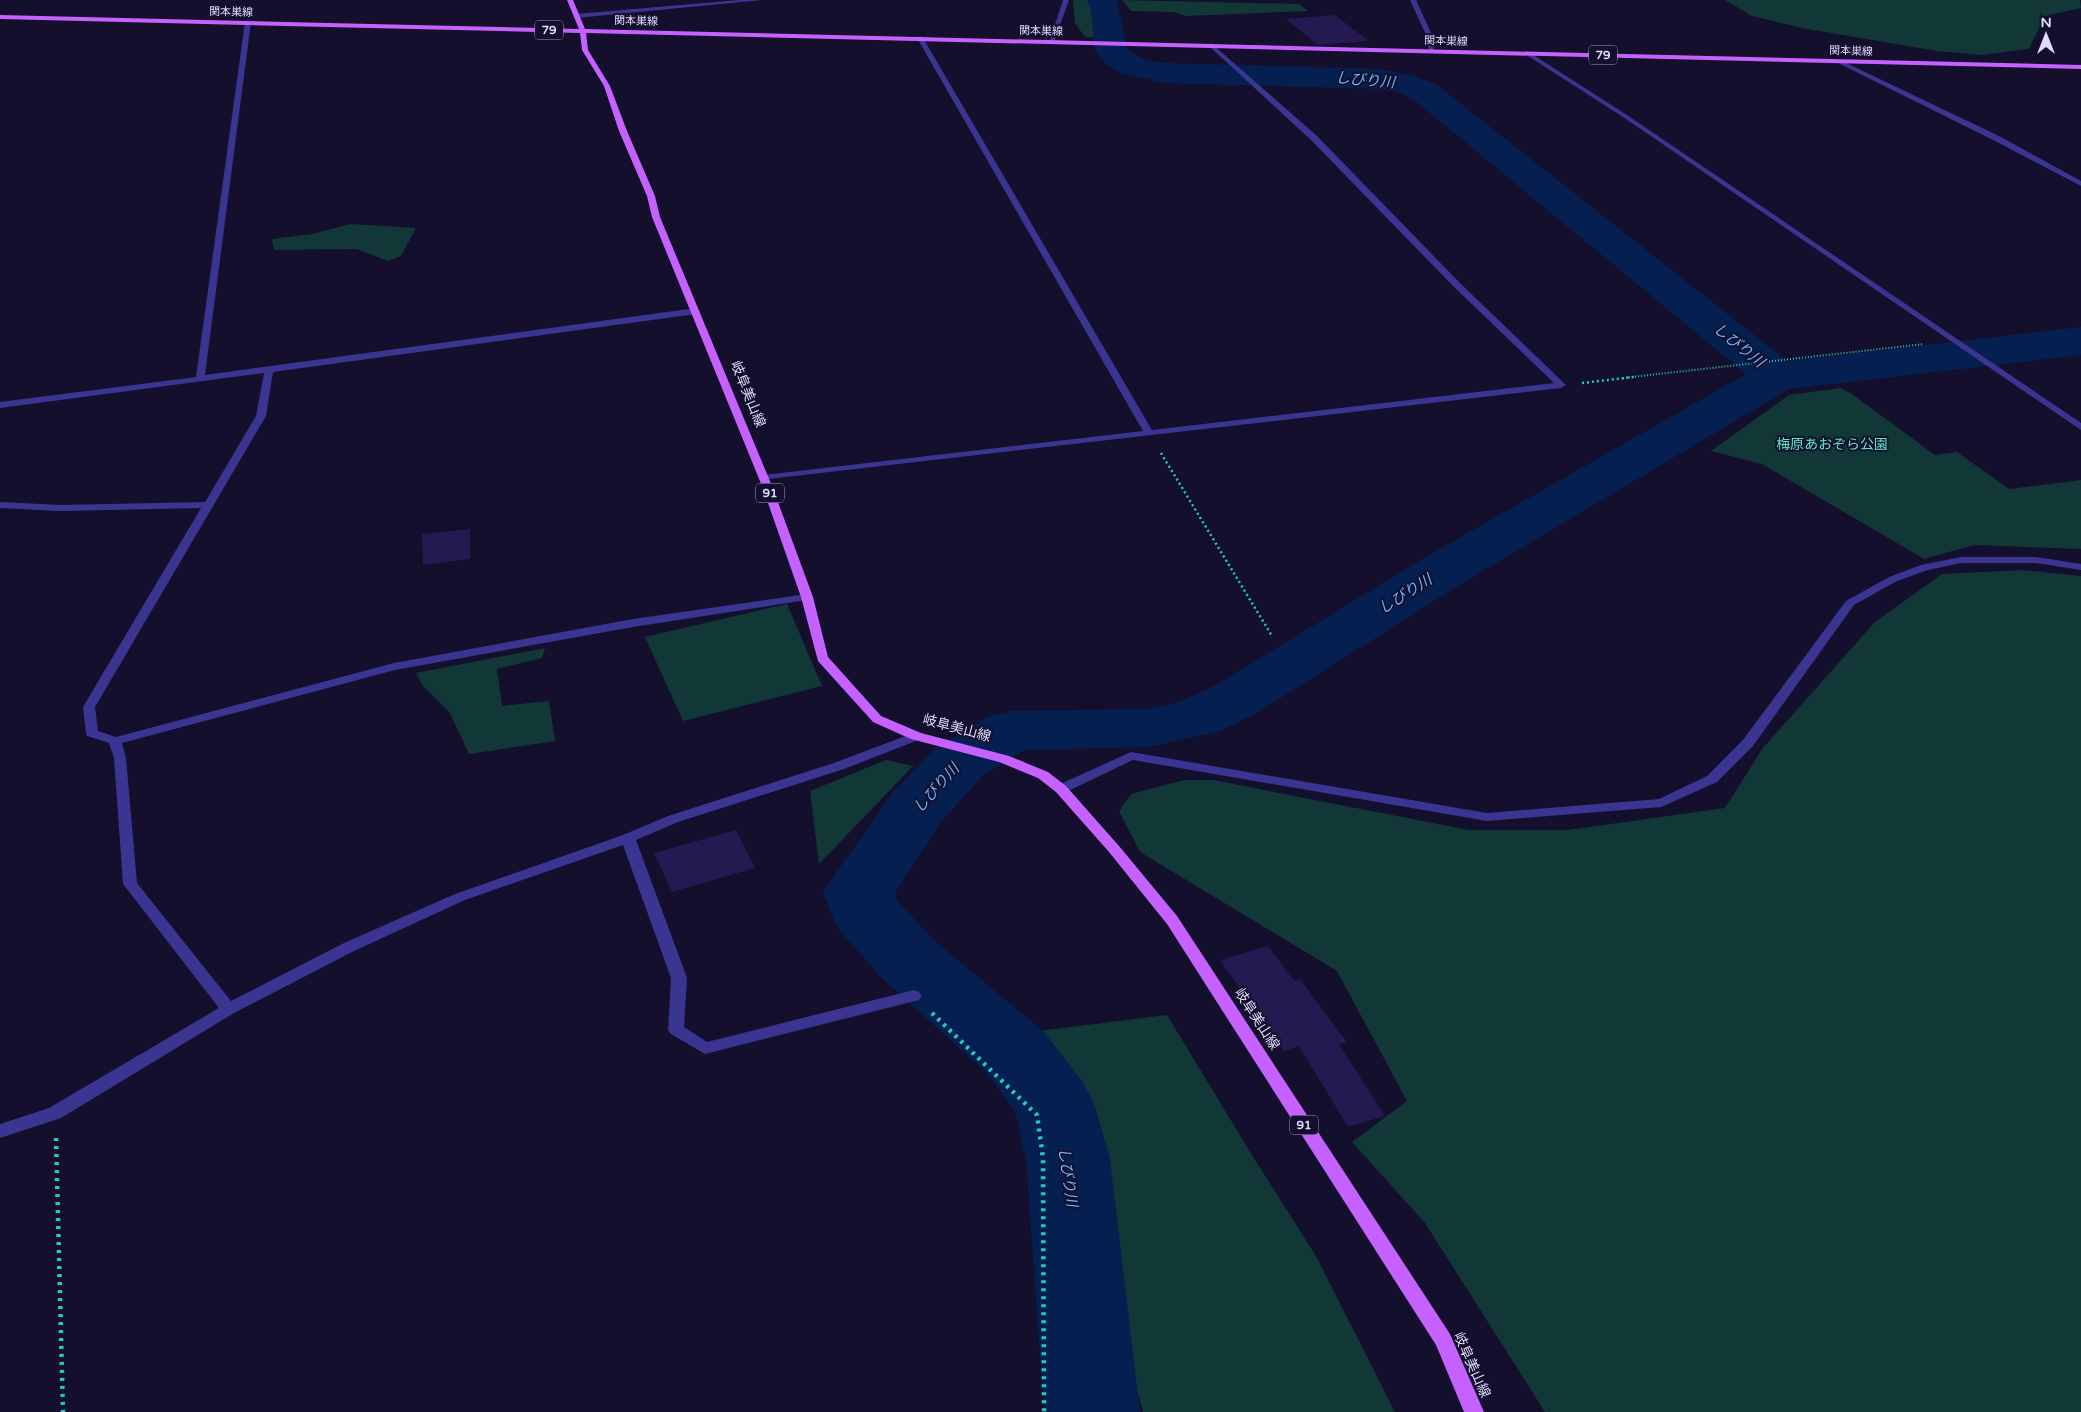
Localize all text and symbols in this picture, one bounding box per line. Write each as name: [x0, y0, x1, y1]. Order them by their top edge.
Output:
street label: 関本巣線: [209, 5, 253, 19]
north arrow: [2021, 10, 2071, 60]
street label: 関本巣線: [614, 14, 658, 28]
text: N: [2040, 14, 2052, 31]
road number: 79: [535, 20, 563, 40]
street label: 関本巣線: [1019, 24, 1063, 38]
street label: 関本巣線: [1424, 34, 1468, 48]
street label: 関本巣線: [1829, 44, 1873, 58]
road number: 79: [1589, 46, 1617, 64]
water label: しびり川: [1334, 68, 1398, 92]
water label: しびり川: [1710, 319, 1770, 372]
street label: 岐阜美山線: [727, 358, 769, 430]
park label: 梅原あおぞら公園: [1776, 436, 1888, 453]
road number: 91: [756, 483, 784, 502]
water label: しびり川: [1375, 569, 1437, 618]
street label: 岐阜美山線: [921, 711, 993, 745]
water label: しびり川: [909, 758, 964, 816]
street label: 岐阜美山線: [1231, 985, 1283, 1053]
road number: 91: [1290, 1116, 1318, 1134]
water label: しびり川: [1055, 1146, 1081, 1210]
street label: 岐阜美山線: [1450, 1330, 1494, 1400]

